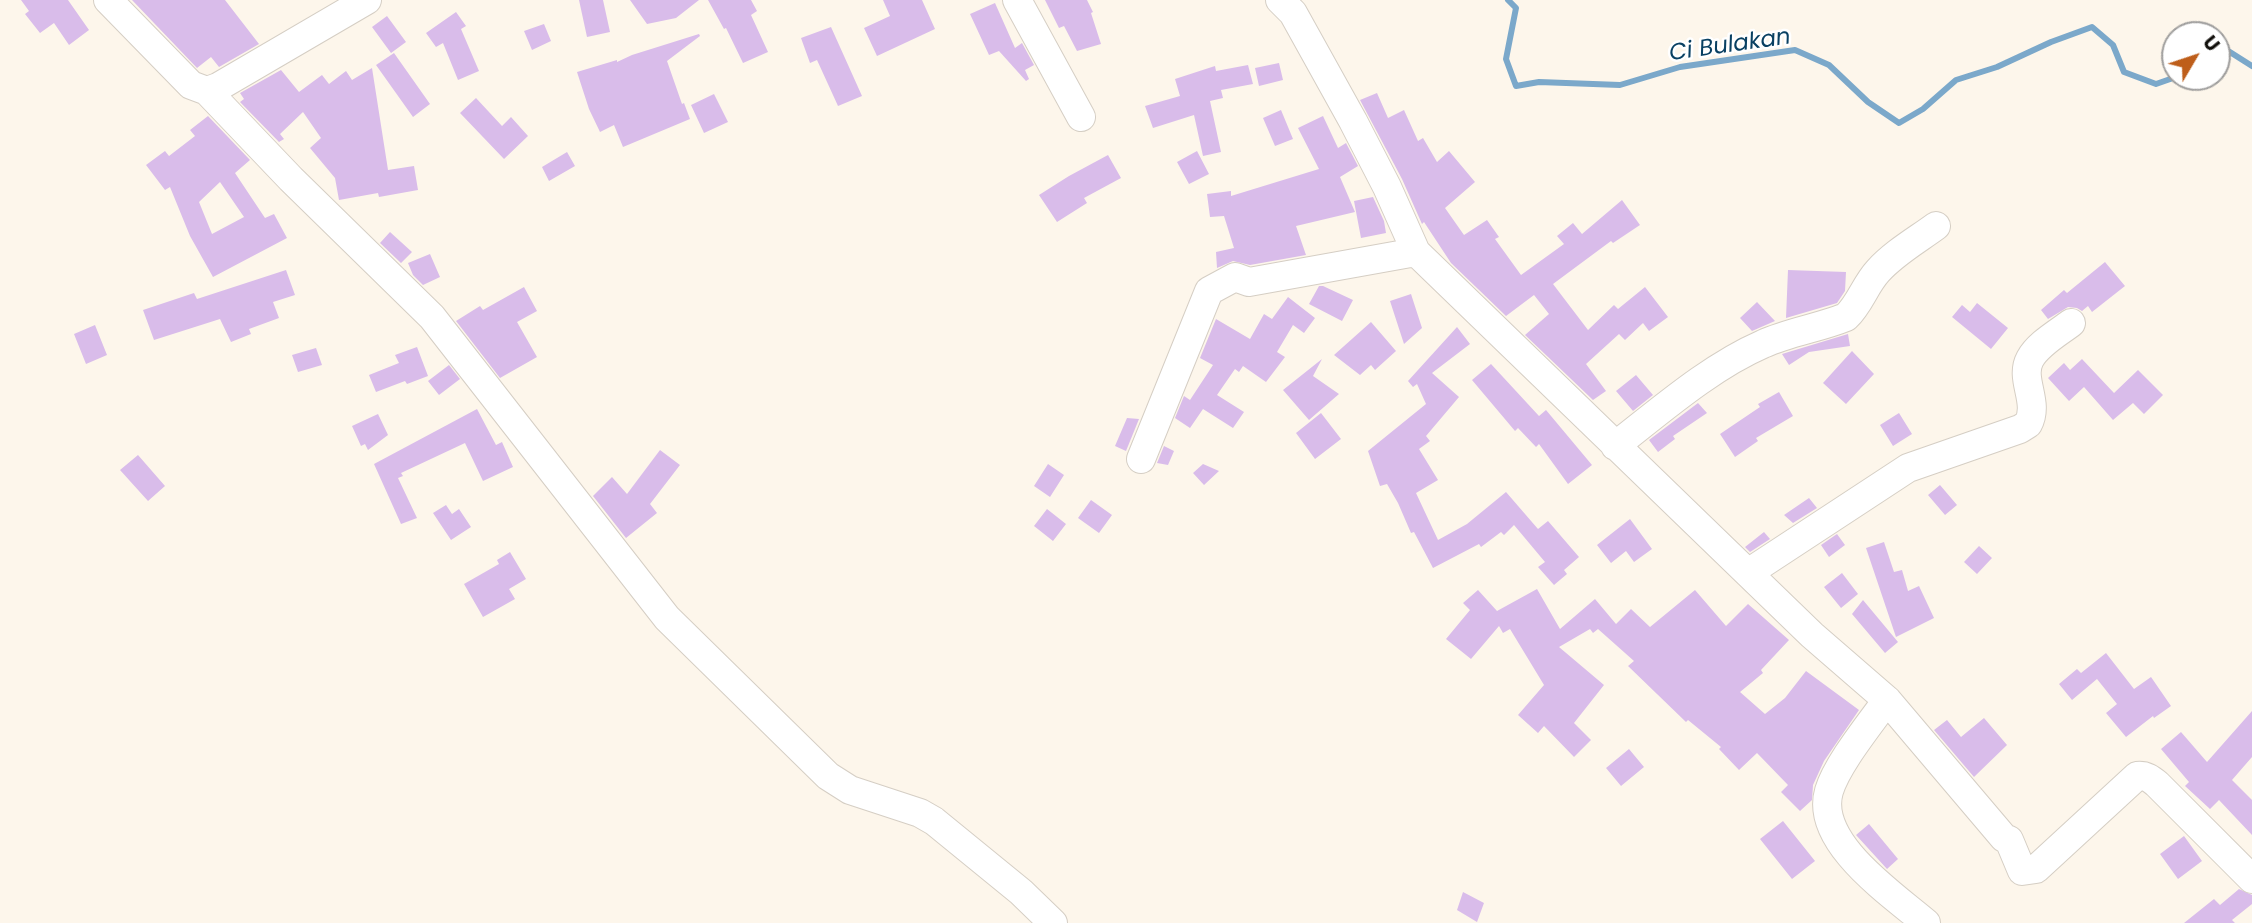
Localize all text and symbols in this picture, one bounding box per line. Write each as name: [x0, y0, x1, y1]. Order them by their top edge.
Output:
north arrow: [2161, 21, 2231, 91]
water label: Ci Bulakan: [1667, 24, 1793, 68]
text: U: [2196, 30, 2226, 57]

